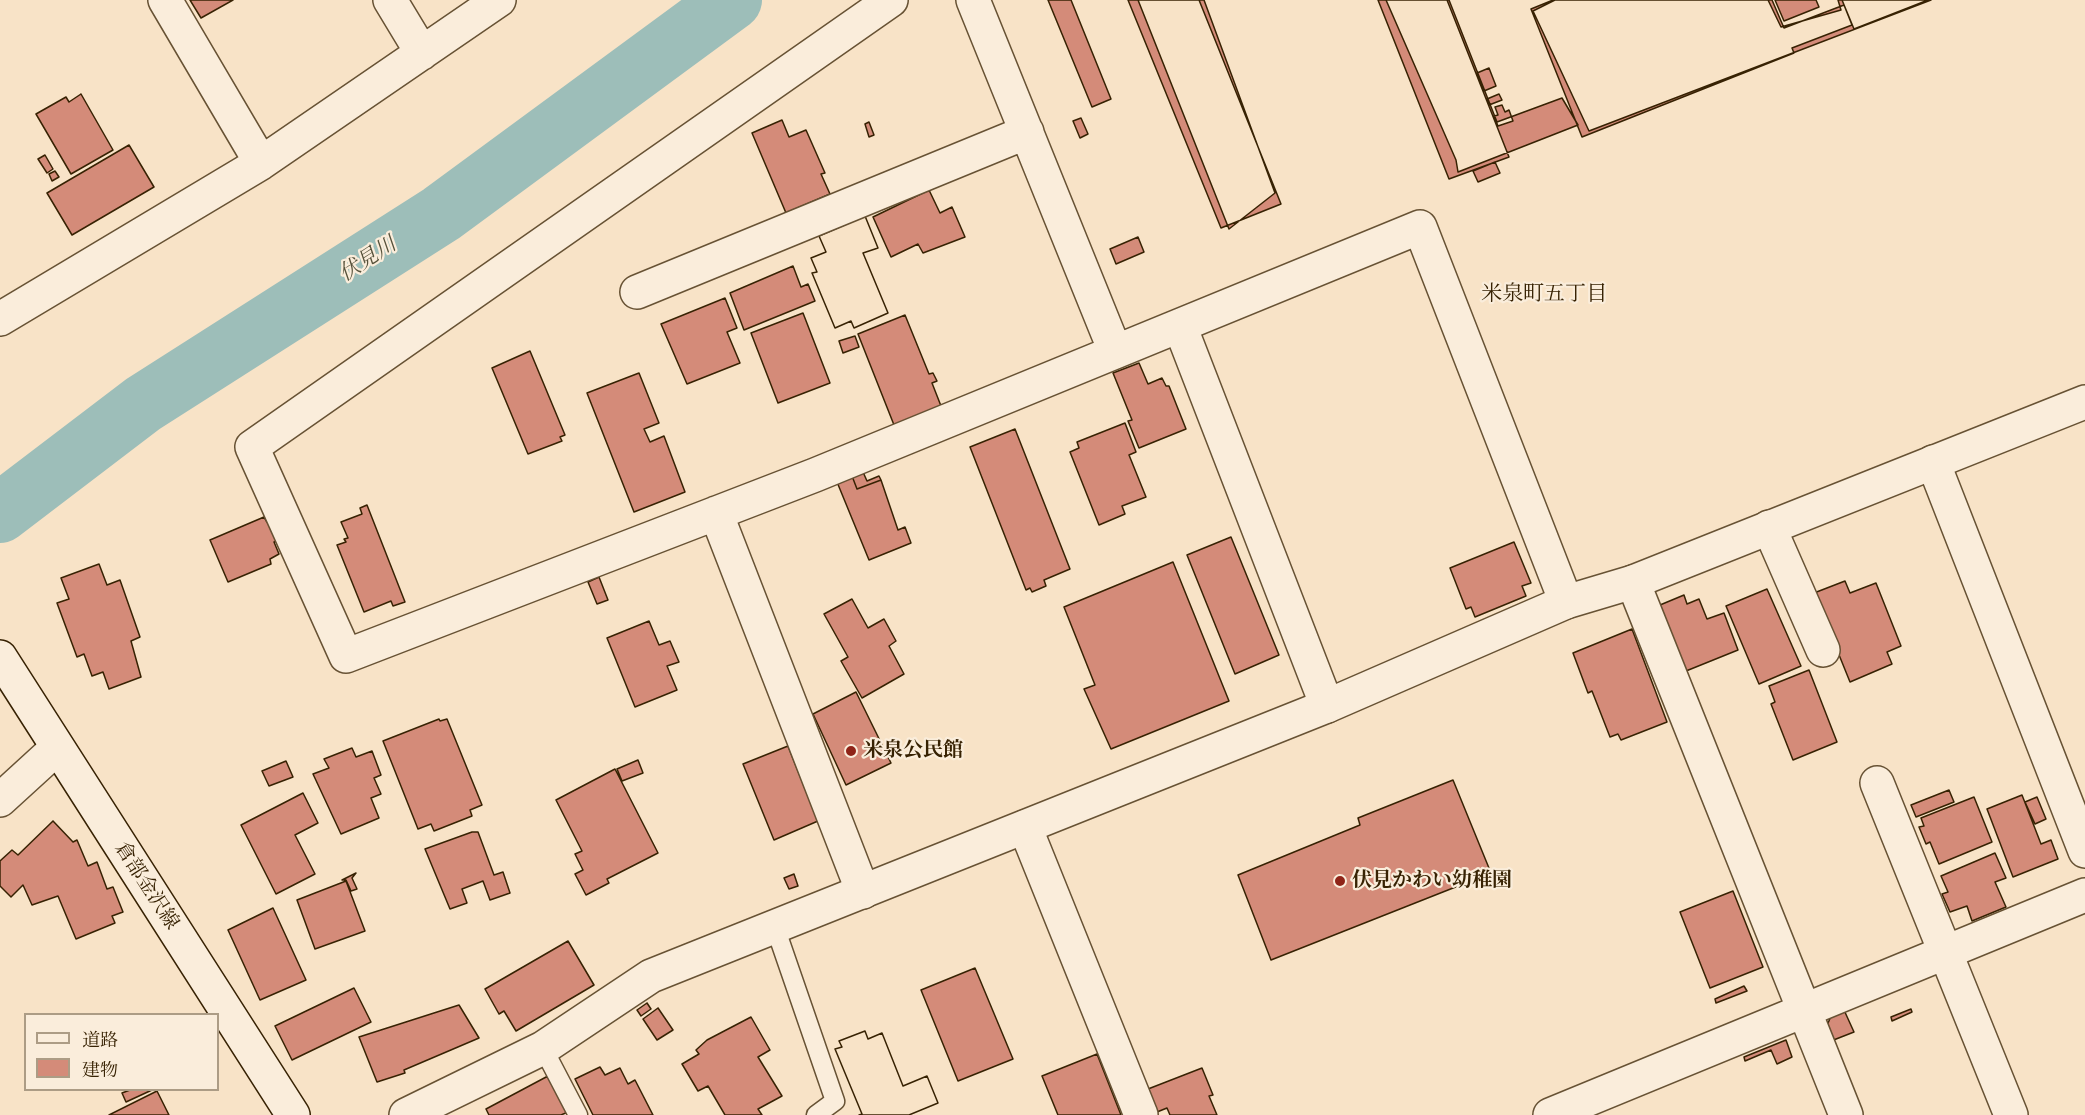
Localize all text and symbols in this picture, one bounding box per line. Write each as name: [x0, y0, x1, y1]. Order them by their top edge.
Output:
water label: 伏見川: [335, 232, 401, 288]
district label: 米泉町五丁目: [1481, 282, 1607, 308]
place label: 米泉公民館: [863, 739, 963, 763]
marker: 米泉公民館: [844, 744, 858, 758]
street label: 倉部金沢線: [109, 838, 183, 934]
place label: 伏見かわい幼稚園: [1352, 869, 1512, 893]
marker: 伏見かわい幼稚園: [1333, 874, 1347, 888]
legend: [24, 1013, 219, 1091]
text: 道路: [82, 1030, 118, 1051]
text: 建物: [82, 1060, 118, 1081]

